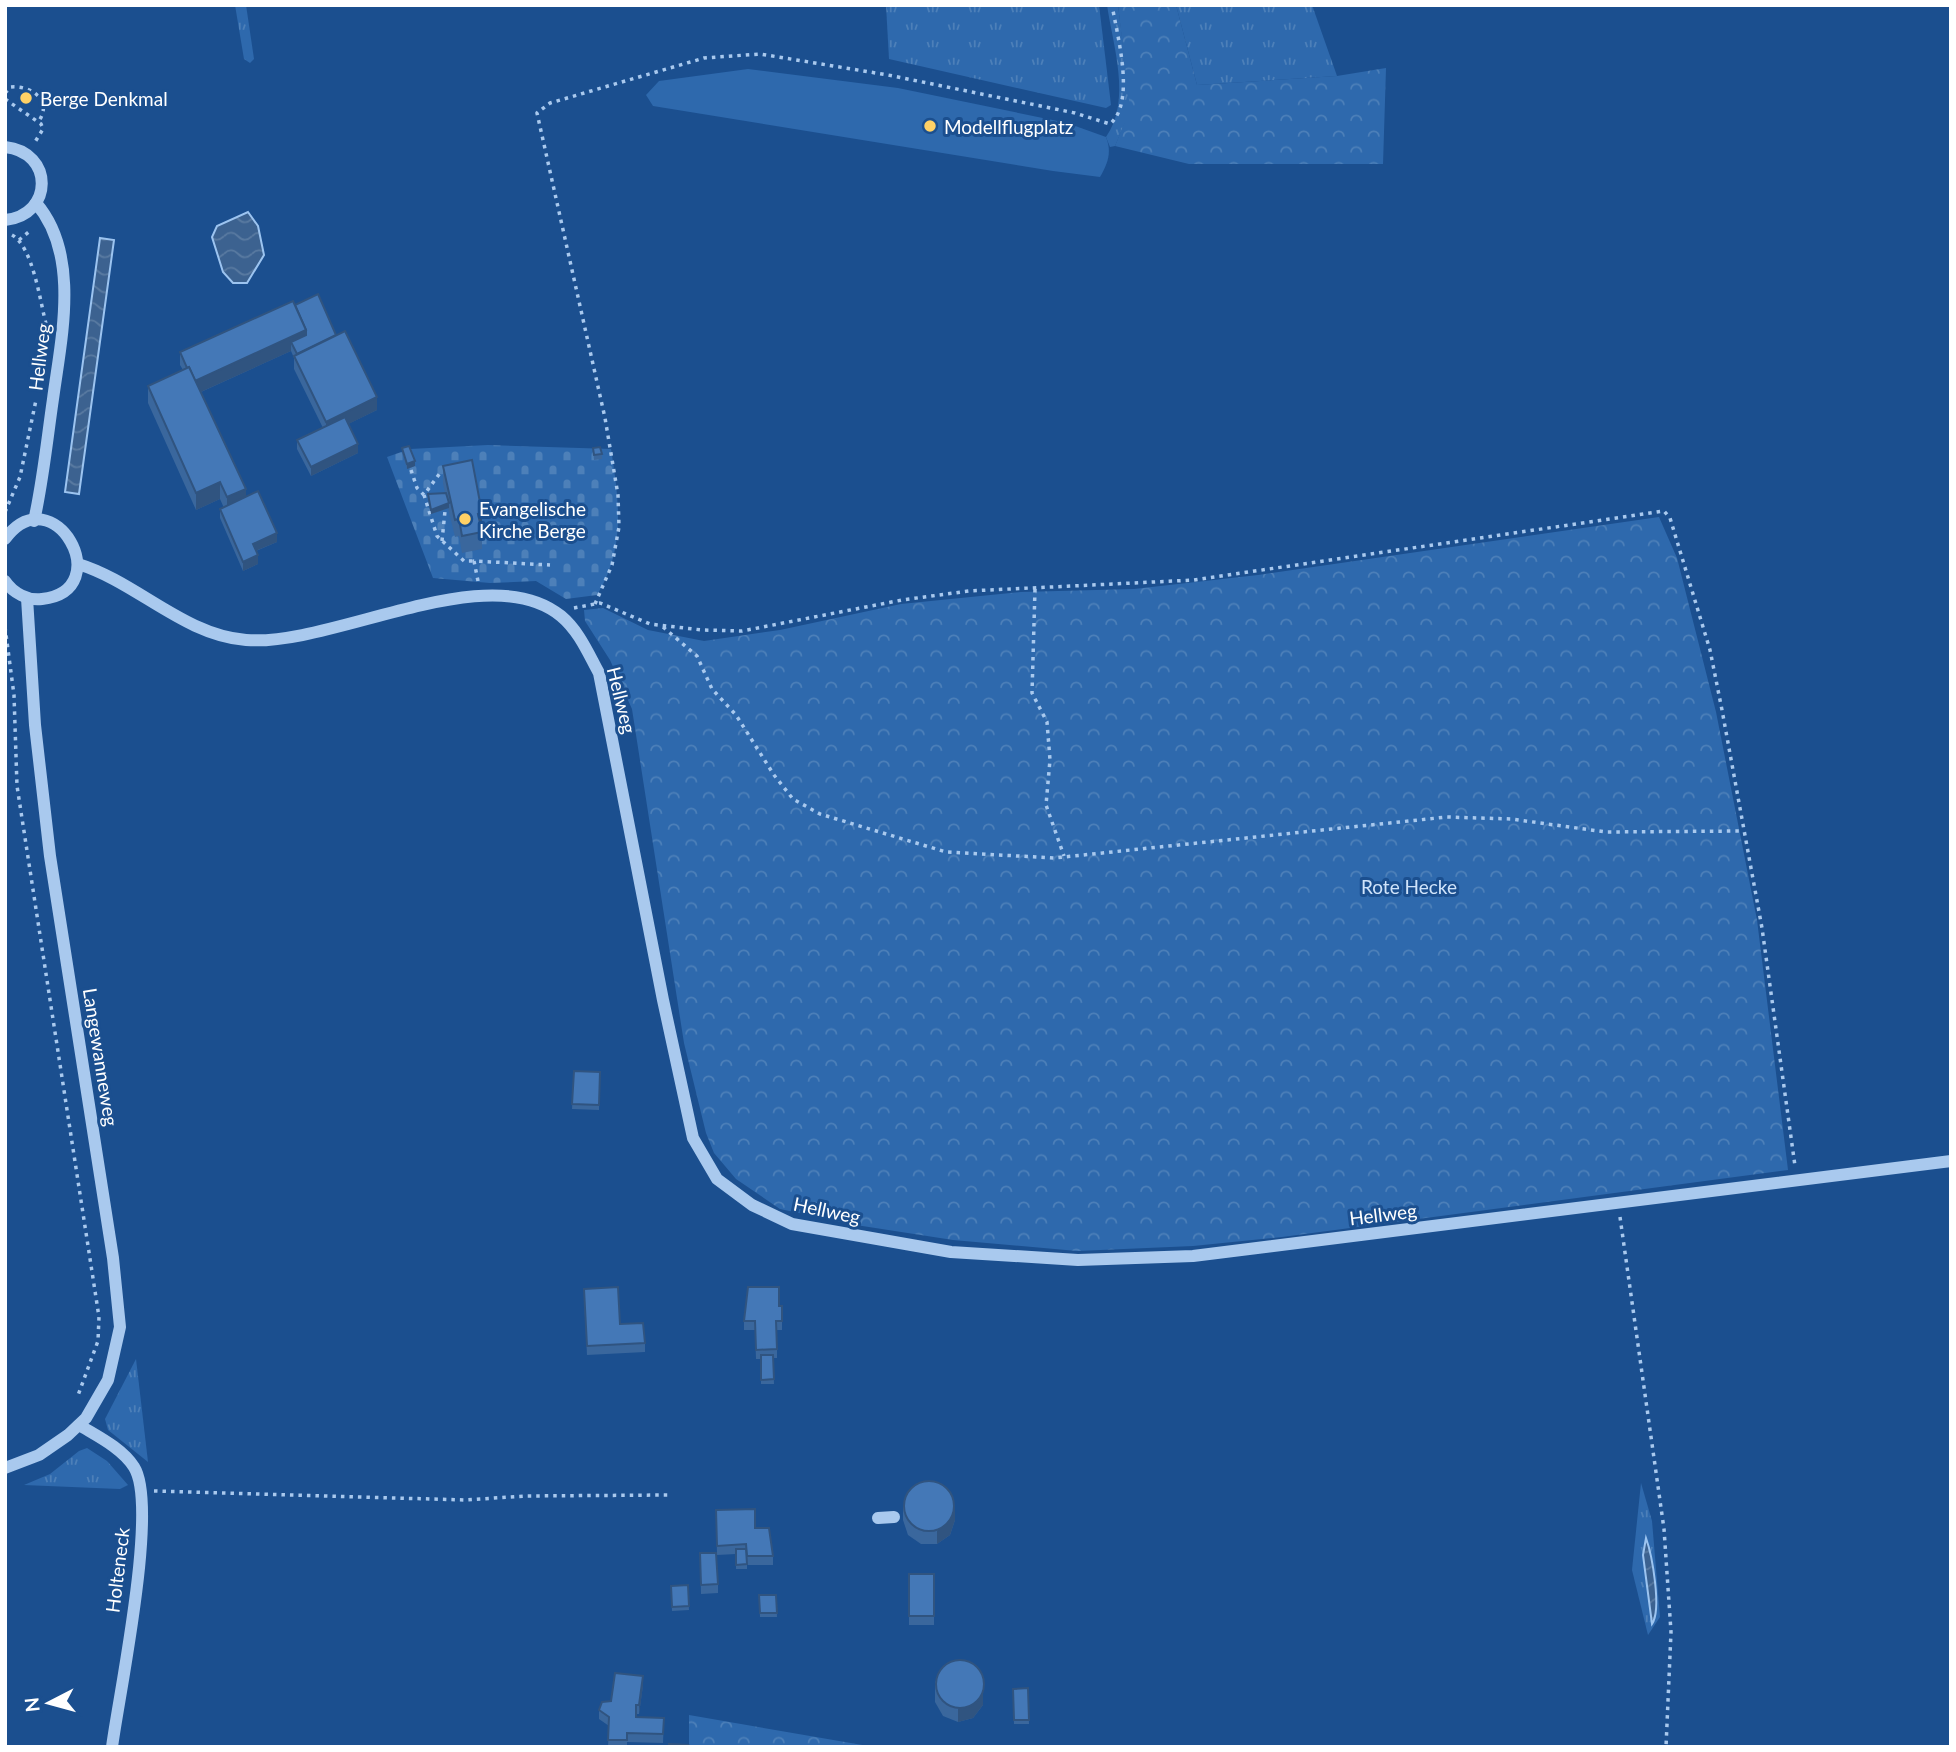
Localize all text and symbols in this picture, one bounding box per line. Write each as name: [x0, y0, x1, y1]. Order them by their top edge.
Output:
place label: Berge Denkmal: [40, 87, 168, 110]
marker: Berge Denkmal: [18, 90, 34, 106]
place label: Modellflugplatz: [944, 115, 1073, 138]
marker: Modellflugplatz: [922, 118, 938, 134]
street label: Hellweg: [23, 322, 55, 392]
place label: Evangelische Kirche Berge: [479, 497, 586, 542]
marker: Evangelische Kirche Berge: [457, 511, 473, 527]
street label: Hellweg: [603, 664, 641, 736]
park label: Rote Hecke: [1361, 875, 1457, 898]
street label: Langewanneweg: [79, 986, 123, 1128]
street label: Hellweg: [791, 1192, 863, 1228]
street label: Hellweg: [1348, 1198, 1418, 1230]
street label: Holteneck: [100, 1526, 134, 1614]
north arrow: [14, 1668, 84, 1738]
text: N: [19, 1696, 44, 1713]

